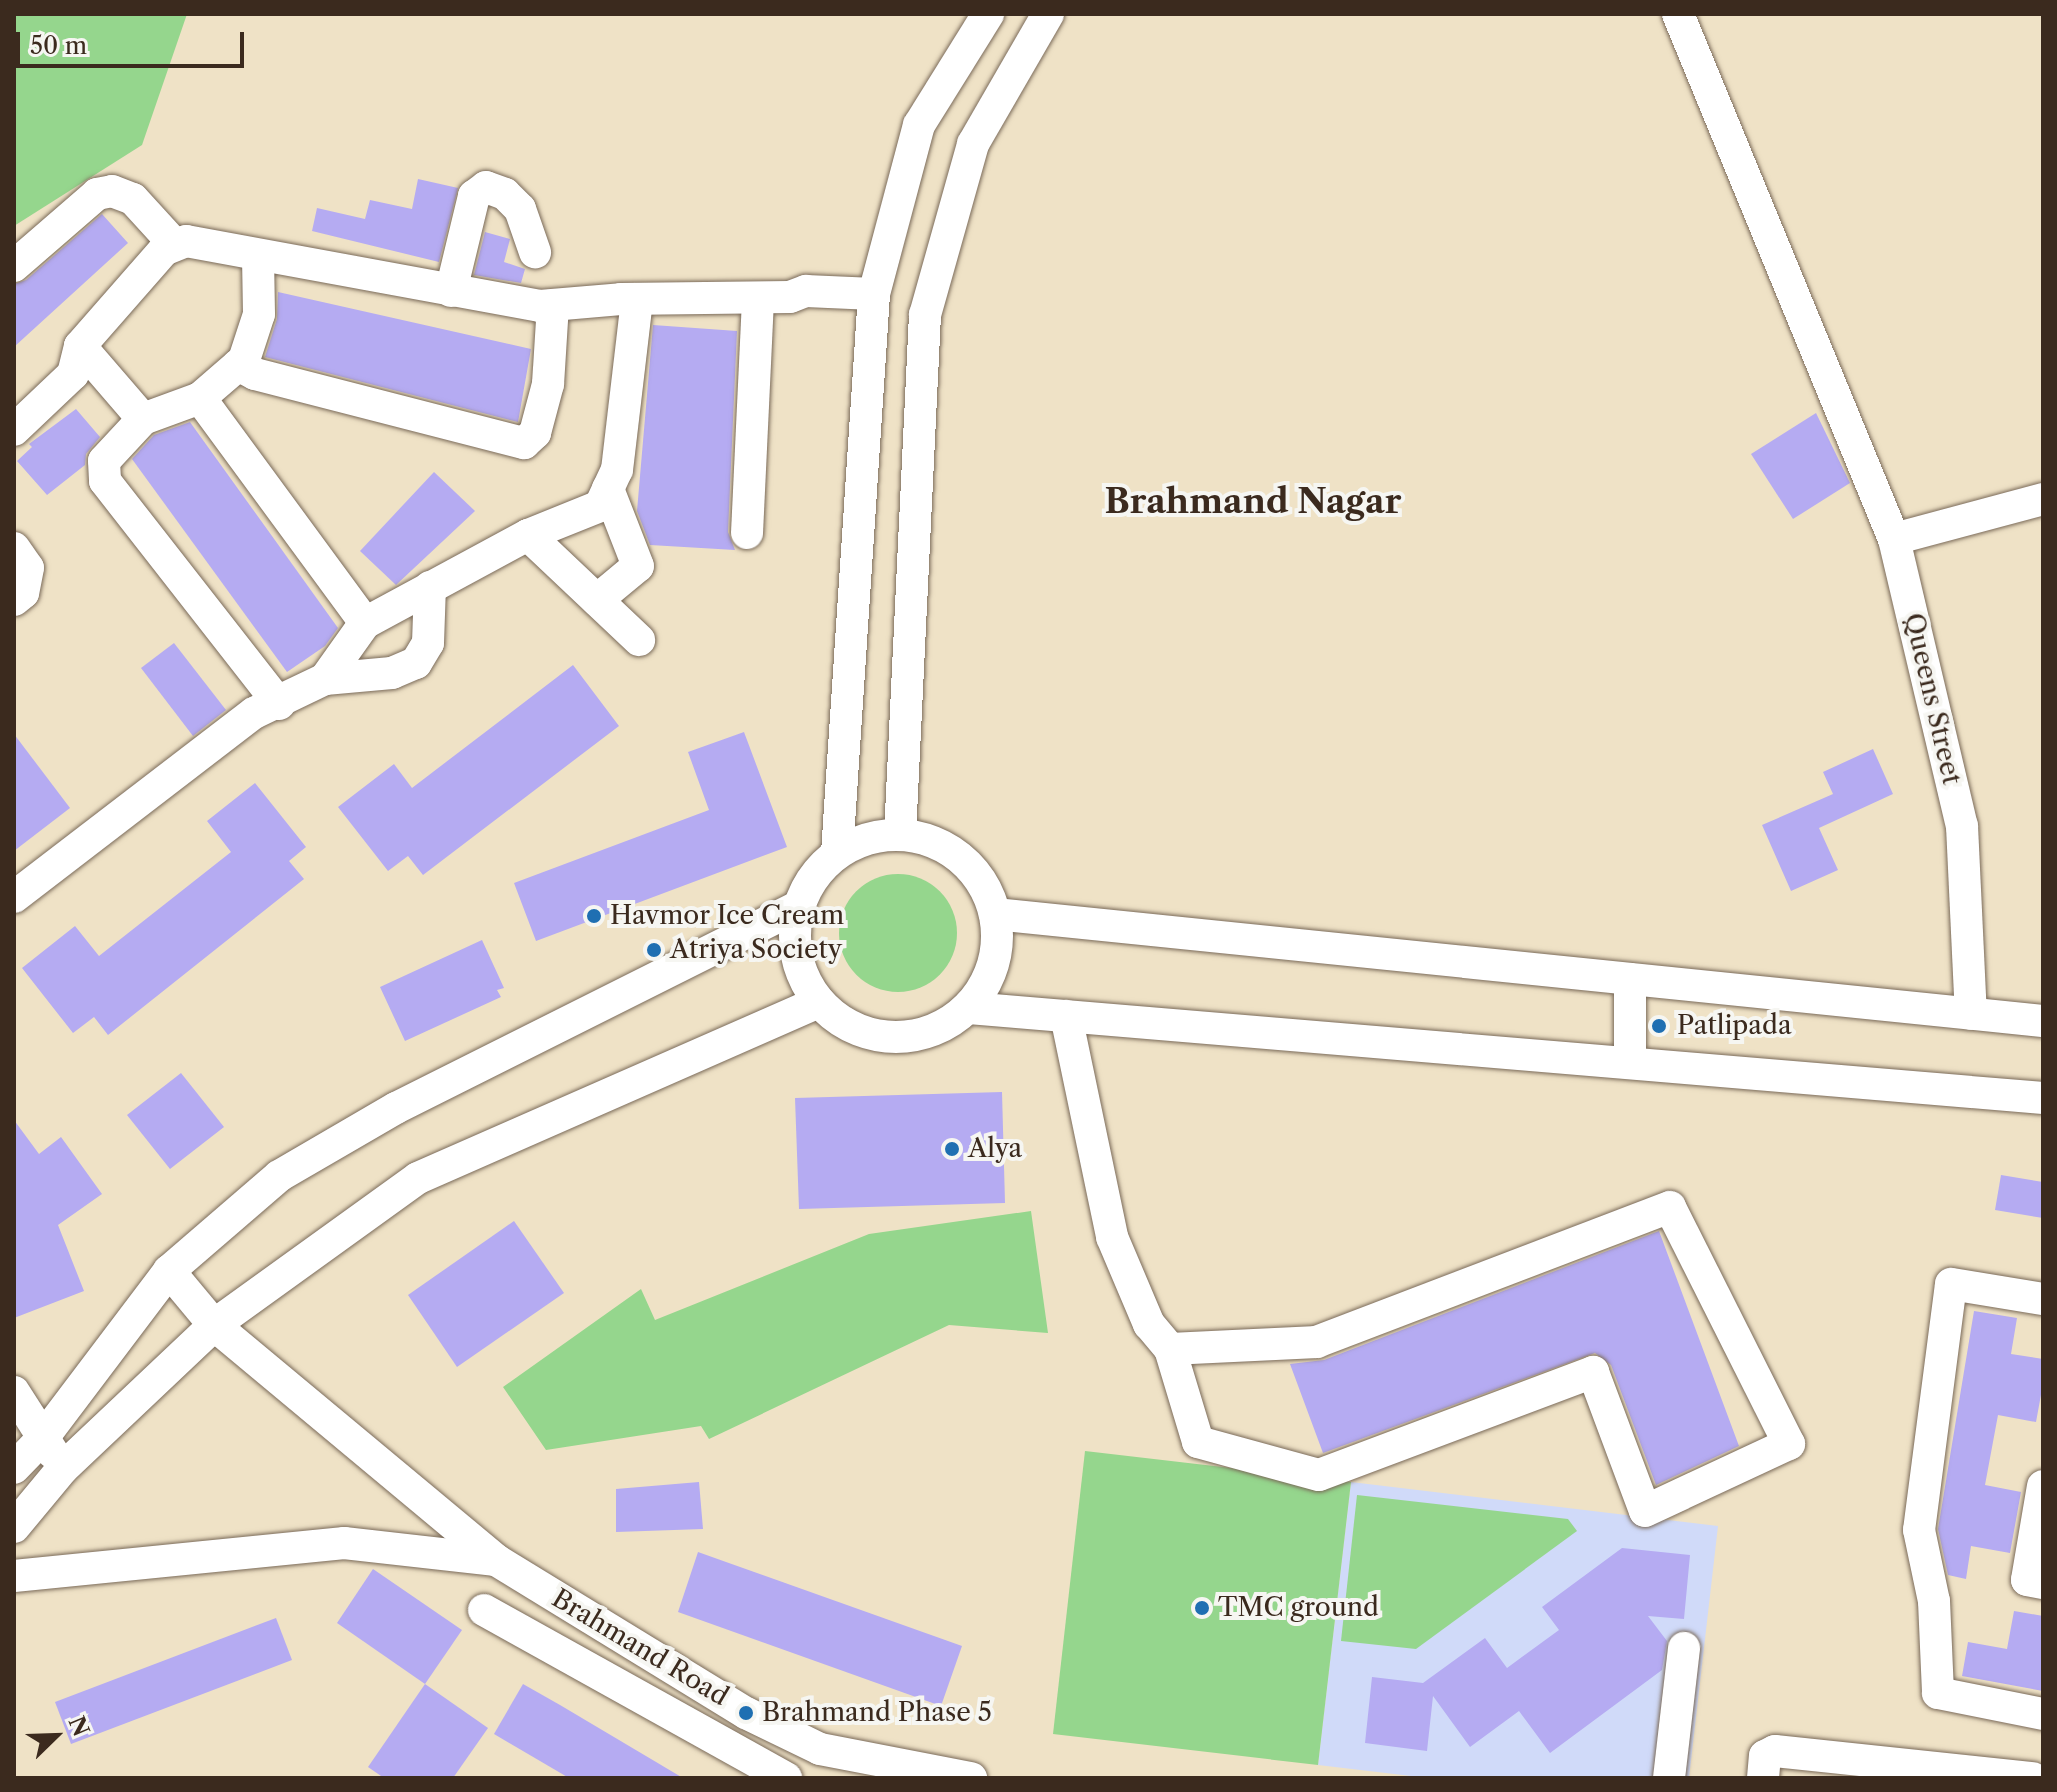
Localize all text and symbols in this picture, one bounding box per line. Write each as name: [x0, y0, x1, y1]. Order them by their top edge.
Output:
scale bar: [20, 16, 248, 66]
text: 50 m: [30, 31, 87, 60]
district label: Brahmand Nagar: [1105, 482, 1401, 522]
street label: Queens Street: [1897, 610, 1967, 788]
place label: Havmor Ice Cream: [610, 900, 845, 932]
marker: Havmor Ice Cream: [585, 907, 603, 925]
place label: Atriya Society: [670, 934, 842, 966]
marker: Atriya Society: [645, 941, 663, 959]
place label: Patlipada: [1677, 1010, 1792, 1042]
marker: Patlipada: [1648, 1015, 1670, 1037]
place label: Alya: [968, 1133, 1022, 1165]
marker: Alya: [943, 1140, 961, 1158]
street label: Brahmand Road: [546, 1583, 734, 1713]
place label: TMC ground: [1218, 1592, 1379, 1624]
marker: TMC ground: [1193, 1599, 1211, 1617]
north arrow: [16, 1696, 96, 1776]
place label: Brahmand Phase 5: [762, 1697, 992, 1729]
marker: Brahmand Phase 5: [737, 1704, 755, 1722]
text: N: [62, 1712, 95, 1741]

